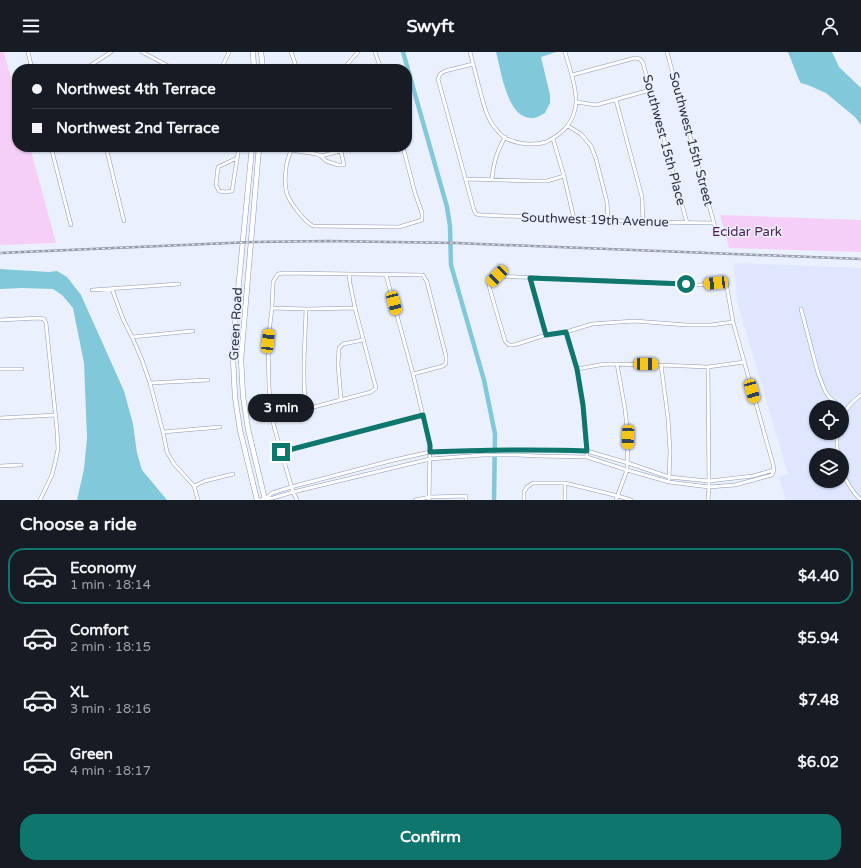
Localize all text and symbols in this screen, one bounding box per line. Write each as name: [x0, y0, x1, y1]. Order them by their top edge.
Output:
icon: menu: [20, 15, 42, 37]
text: Swyft: [406, 15, 455, 37]
icon: person: [819, 15, 841, 37]
street label: Southwest 15th Street: [665, 70, 717, 208]
street label: Southwest 15th Place: [639, 73, 689, 207]
text: Northwest 4th Terrace: [56, 80, 216, 98]
text: Northwest 2nd Terrace: [56, 119, 219, 137]
street label: Southwest 19th Avenue: [521, 209, 669, 231]
park label: Ecidar Park: [712, 224, 782, 240]
car: [484, 263, 510, 289]
route start: [677, 275, 695, 293]
car: [703, 276, 729, 290]
street label: Green Road: [226, 287, 246, 361]
car: [385, 290, 403, 316]
car: [261, 328, 275, 354]
car: [634, 358, 658, 370]
car: [743, 378, 761, 404]
callout: 3 min: [248, 394, 314, 422]
text: 3 min: [264, 400, 298, 416]
map controls: [809, 400, 849, 488]
button: locate: [809, 400, 849, 440]
car: [622, 425, 634, 449]
route end: [272, 443, 290, 461]
button: layers: [809, 448, 849, 488]
text: Choose a ride: [20, 513, 137, 535]
icon: car: [22, 558, 58, 594]
text: Economy: [70, 559, 136, 577]
text: $4.40: [798, 567, 839, 585]
text: 1 min · 18:14: [70, 577, 151, 593]
icon: car: [22, 620, 58, 656]
text: Comfort: [70, 621, 129, 639]
text: $5.94: [798, 629, 839, 647]
text: 2 min · 18:15: [70, 639, 151, 655]
icon: car: [22, 682, 58, 718]
text: XL: [70, 683, 89, 701]
text: $7.48: [799, 691, 839, 709]
text: 3 min · 18:16: [70, 701, 151, 717]
icon: car: [22, 744, 58, 780]
text: Green: [70, 745, 113, 763]
text: $6.02: [798, 753, 839, 771]
text: 4 min · 18:17: [70, 763, 151, 779]
button: Confirm: [20, 814, 841, 860]

